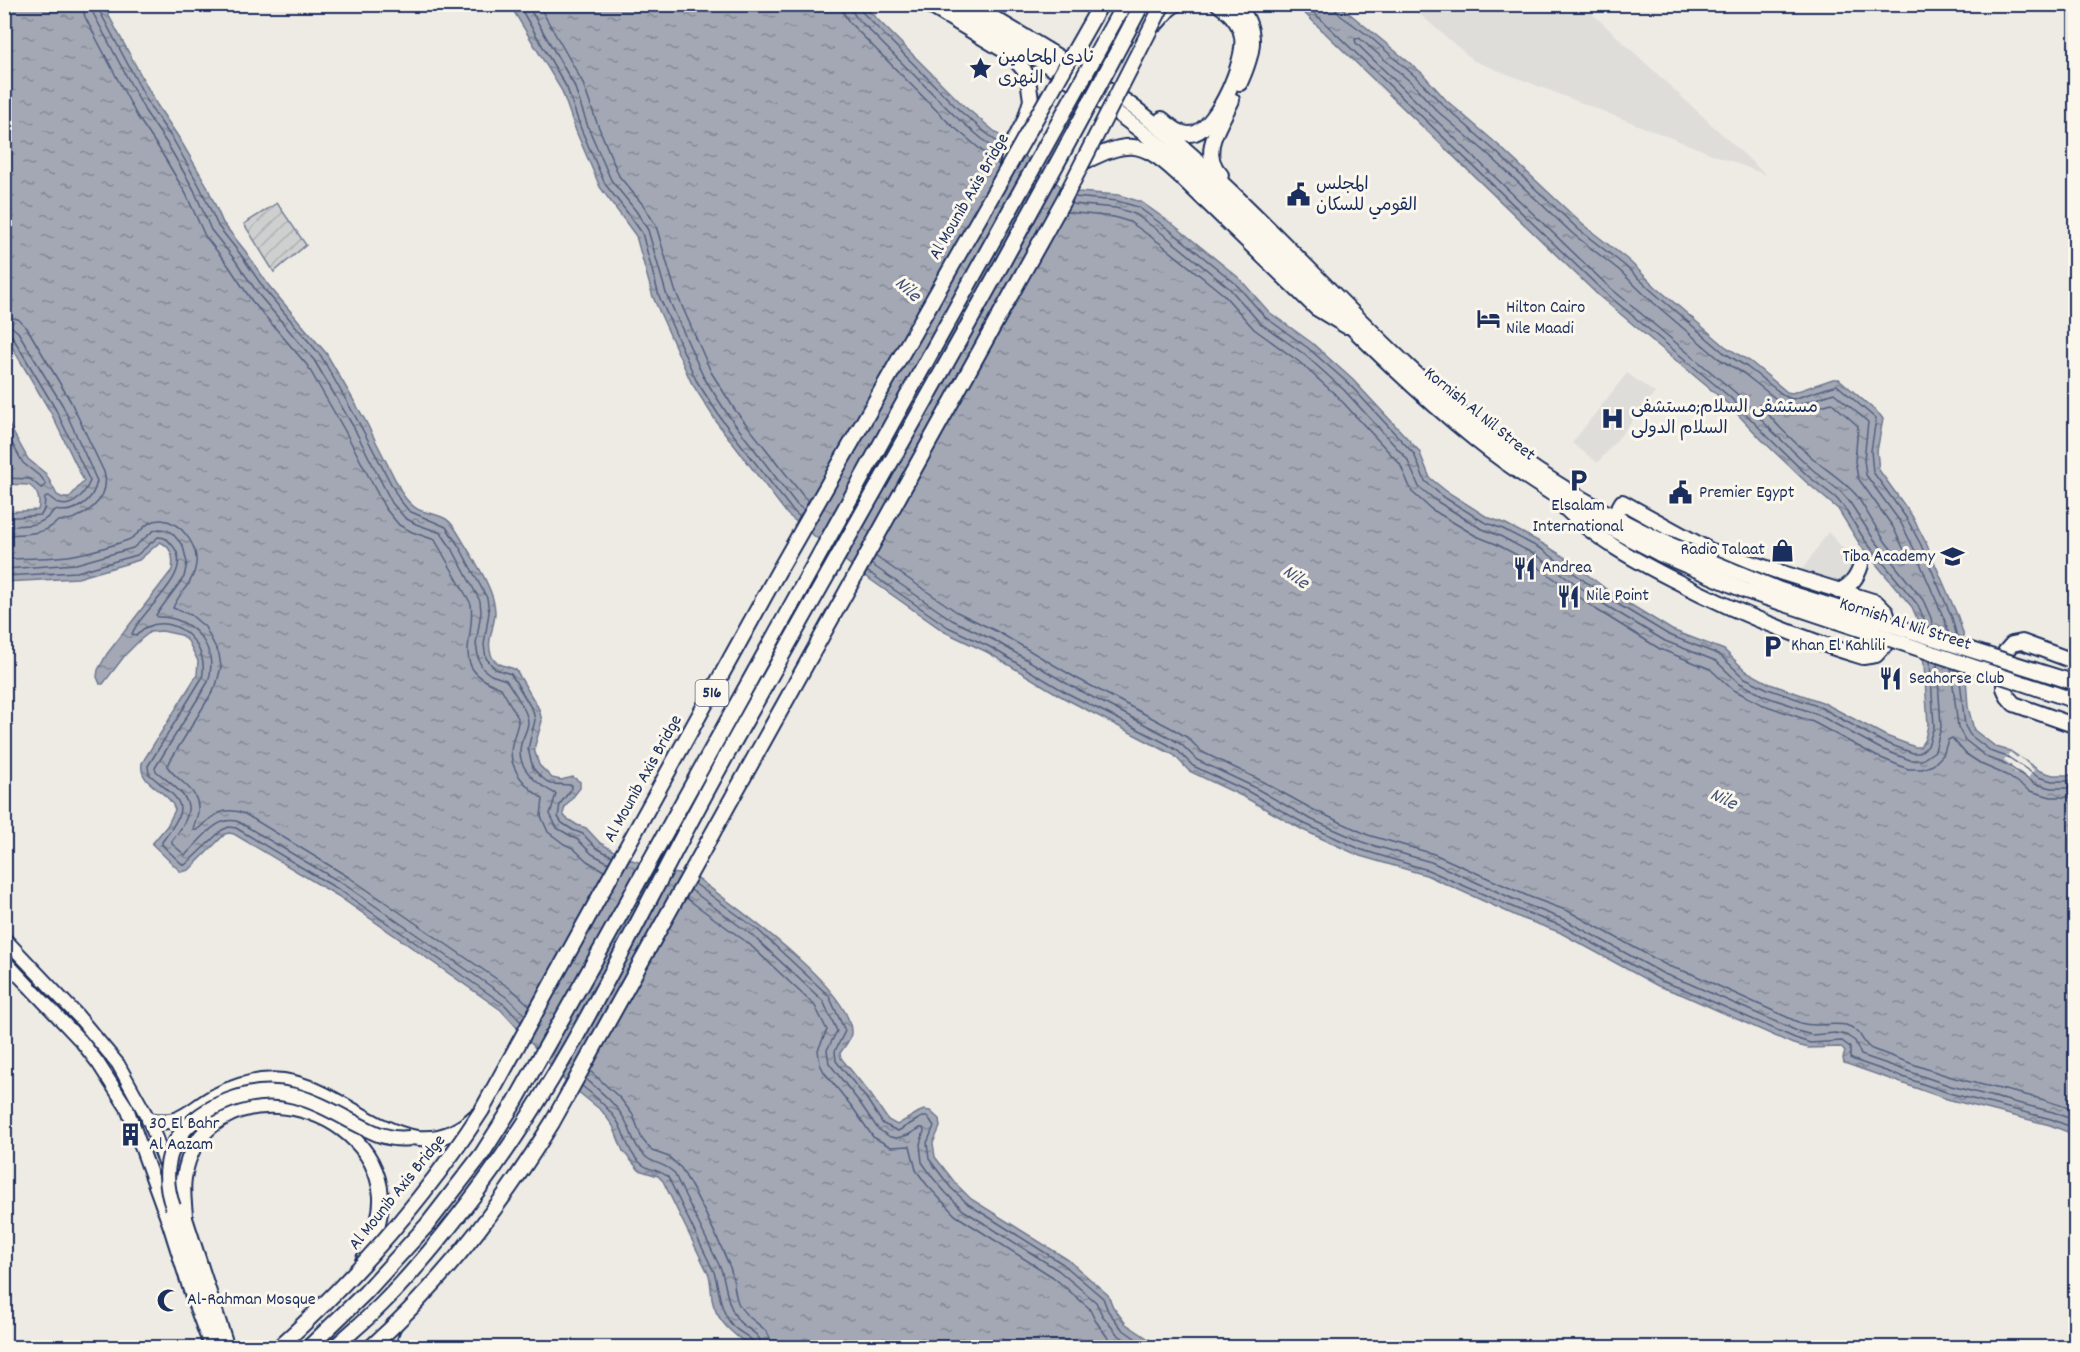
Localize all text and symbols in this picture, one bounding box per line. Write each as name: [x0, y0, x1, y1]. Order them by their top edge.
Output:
place label: نادى المحامين النهرى: [998, 46, 1095, 92]
place icon: نادى المحامين النهرى: [967, 55, 993, 81]
street label: Al Mounib Axis Bridge: [924, 129, 1016, 265]
place label: المجلس القومي للسكان: [1316, 173, 1417, 220]
public building icon: المجلس القومي للسكان: [1285, 182, 1311, 208]
water label: Nile: [888, 271, 927, 310]
place label: Hilton Cairo Nile Maadi: [1506, 296, 1585, 342]
hotel icon: Hilton Cairo Nile Maadi: [1475, 305, 1501, 331]
street label: Kornish Al Nil Street: [1418, 362, 1540, 468]
place label: مستشفى السلام;مستشفى السلام الدولى: [1631, 396, 1818, 442]
hospital icon: مستشفى السلام;مستشفى السلام الدولى: [1600, 405, 1626, 431]
parking icon: Elsalam International: [1565, 467, 1591, 493]
public building icon: Premier Egypt: [1668, 480, 1694, 506]
place label: Premier Egypt: [1699, 481, 1795, 506]
place label: Elsalam International: [1533, 494, 1624, 540]
shop icon: Radio Talaat: [1770, 537, 1796, 563]
place label: Radio Talaat: [1680, 538, 1765, 563]
school or university icon: Tiba Academy: [1940, 544, 1966, 570]
place label: Tiba Academy: [1843, 545, 1936, 570]
restaurant icon: Andrea: [1511, 555, 1537, 581]
place label: Andrea: [1542, 556, 1592, 581]
water label: Nile: [1276, 559, 1315, 598]
restaurant icon: Nile Point: [1555, 583, 1581, 609]
place label: Nile Point: [1586, 584, 1649, 609]
street label: Kornish Al Nil Street: [1836, 592, 1974, 658]
parking icon: Khan El Kahlili: [1760, 633, 1786, 659]
place label: Khan El Kahlili: [1791, 634, 1885, 659]
restaurant icon: Seahorse Club: [1878, 666, 1904, 692]
place label: Seahorse Club: [1909, 667, 2005, 692]
road number: 516: [696, 680, 728, 706]
street label: Al Mounib Axis Bridge: [599, 711, 689, 847]
water label: Nile: [1705, 781, 1742, 819]
place label: 30 El Bahr Al Aazam: [149, 1112, 220, 1158]
building icon: 30 El Bahr Al Aazam: [118, 1121, 144, 1147]
street label: Al Mounib Axis Bridge: [344, 1130, 453, 1256]
mosque icon: Al-Rahman Mosque: [156, 1287, 182, 1313]
place label: Al-Rahman Mosque: [187, 1288, 316, 1313]

